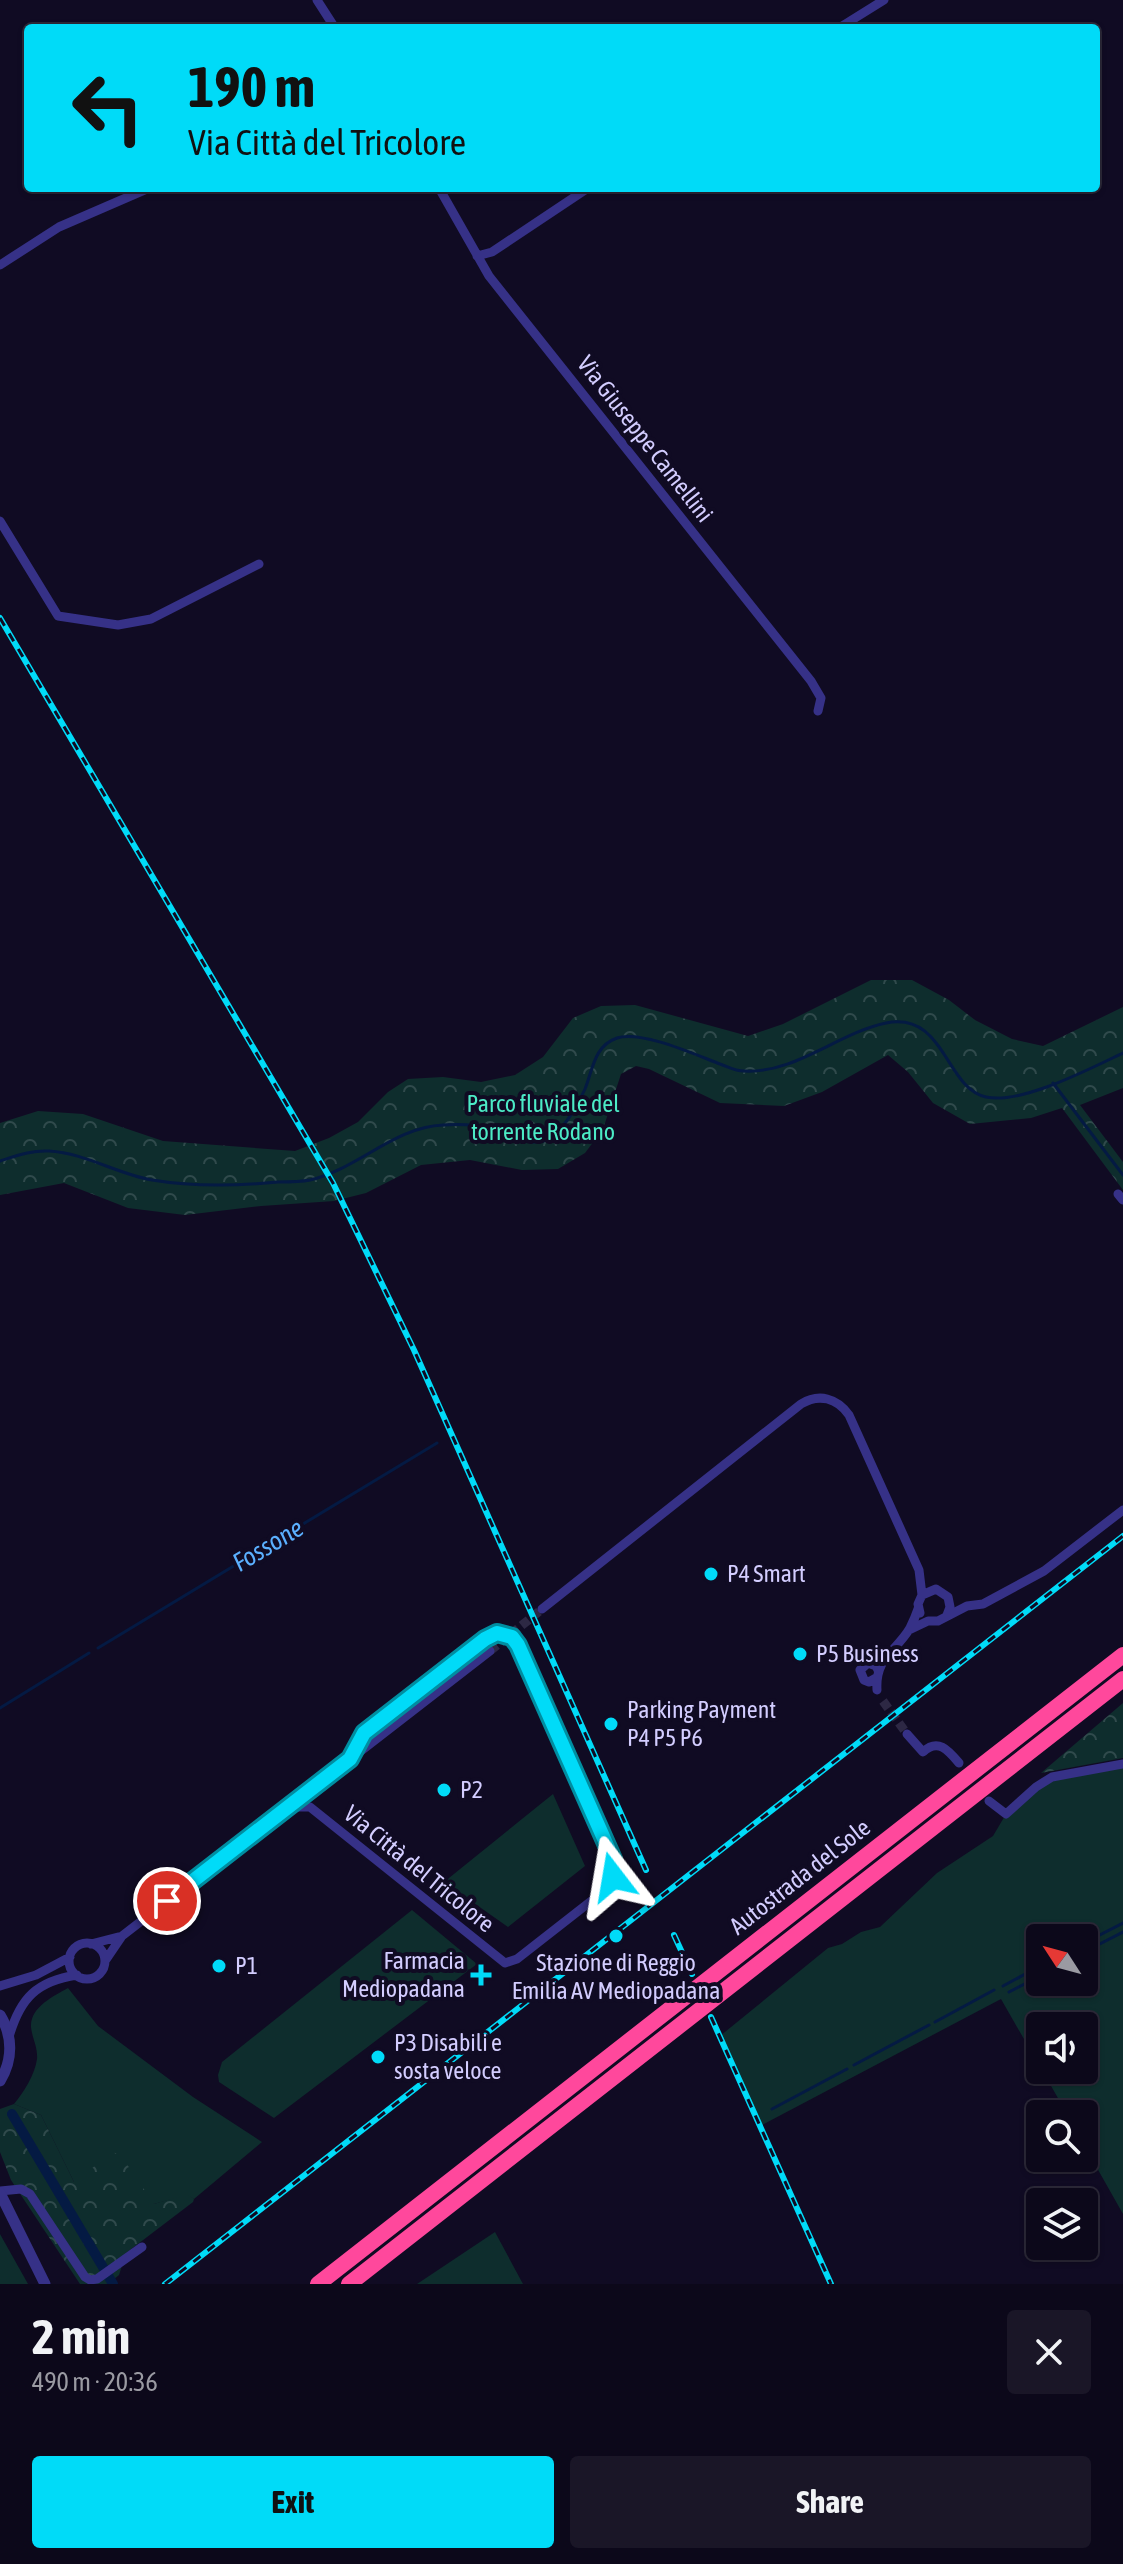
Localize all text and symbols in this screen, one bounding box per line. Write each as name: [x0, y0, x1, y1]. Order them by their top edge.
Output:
text: 190 m: [188, 55, 315, 119]
icon: left: [56, 56, 160, 160]
text: Via Città del Tricolore: [188, 121, 466, 163]
street label: Via Giuseppe Camellini: [572, 350, 719, 527]
park label: Parco fluviale del torrente Rodano: [466, 1090, 620, 1145]
water label: Fossone: [227, 1512, 309, 1578]
place label: P4 Smart: [727, 1560, 806, 1587]
marker: P4 Smart: [702, 1565, 720, 1583]
place label: P5 Business: [816, 1640, 919, 1667]
marker: P5 Business: [791, 1645, 809, 1663]
place label: Parking Payment P4 P5 P6: [627, 1696, 776, 1751]
marker: Parking Payment P4 P5 P6: [602, 1715, 620, 1733]
place label: P2: [460, 1776, 483, 1803]
marker: P2: [435, 1781, 453, 1799]
street label: Via Città del Tricolore: [339, 1800, 500, 1937]
street label: Autostrada del Sole: [724, 1813, 875, 1940]
position arrow: [571, 1835, 655, 1919]
pin: [133, 1867, 201, 1935]
icon: arrive: [145, 1879, 189, 1923]
north arrow: [1026, 1924, 1098, 1996]
map controls: [1026, 1924, 1098, 2260]
marker: Stazione di Reggio Emilia AV Mediopadana: [607, 1927, 625, 1945]
place label: Farmacia Mediopadana: [342, 1947, 465, 2002]
place label: Stazione di Reggio Emilia AV Mediopadana: [512, 1949, 720, 2004]
place label: P1: [235, 1952, 258, 1979]
marker: P1: [210, 1957, 228, 1975]
marker: Farmacia Mediopadana: [472, 1966, 490, 1984]
button: sound: [1026, 2012, 1098, 2084]
place label: P3 Disabili e sosta veloce: [394, 2029, 502, 2084]
marker: P3 Disabili e sosta veloce: [369, 2048, 387, 2066]
button: search: [1026, 2100, 1098, 2172]
button: layers: [1026, 2188, 1098, 2260]
text: 2 min: [32, 2309, 130, 2364]
button: close: [1007, 2310, 1091, 2394]
text: 490 m · 20:36: [32, 2367, 158, 2397]
button: Exit: [32, 2456, 554, 2548]
button: Share: [570, 2456, 1091, 2548]

